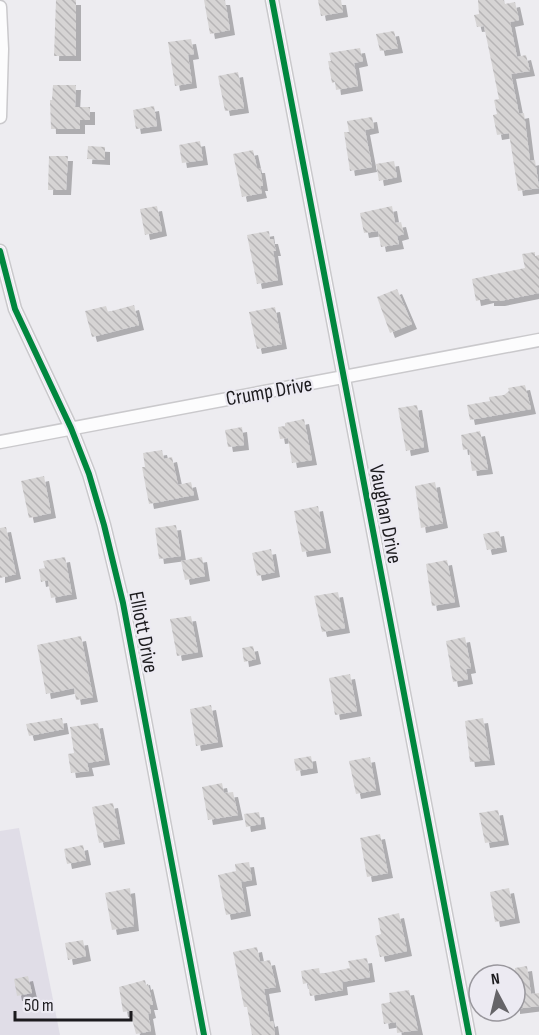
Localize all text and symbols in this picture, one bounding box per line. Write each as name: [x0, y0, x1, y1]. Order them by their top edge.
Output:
street label: Crump Drive: [224, 372, 314, 411]
street label: Vaughan Drive: [364, 463, 407, 566]
street label: Elliott Drive: [123, 589, 164, 675]
north arrow: [467, 963, 527, 1023]
text: N: [490, 970, 501, 990]
scale bar: [15, 984, 130, 1022]
text: 50 m: [24, 995, 54, 1016]

